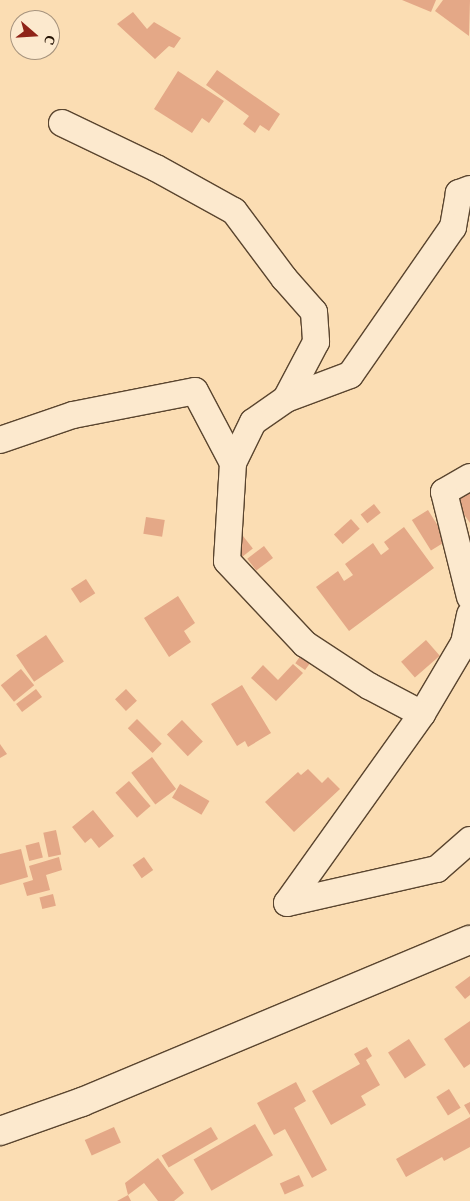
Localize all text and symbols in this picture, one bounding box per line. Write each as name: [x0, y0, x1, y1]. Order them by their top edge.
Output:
north arrow: [10, 10, 60, 60]
text: С: [38, 32, 59, 47]

